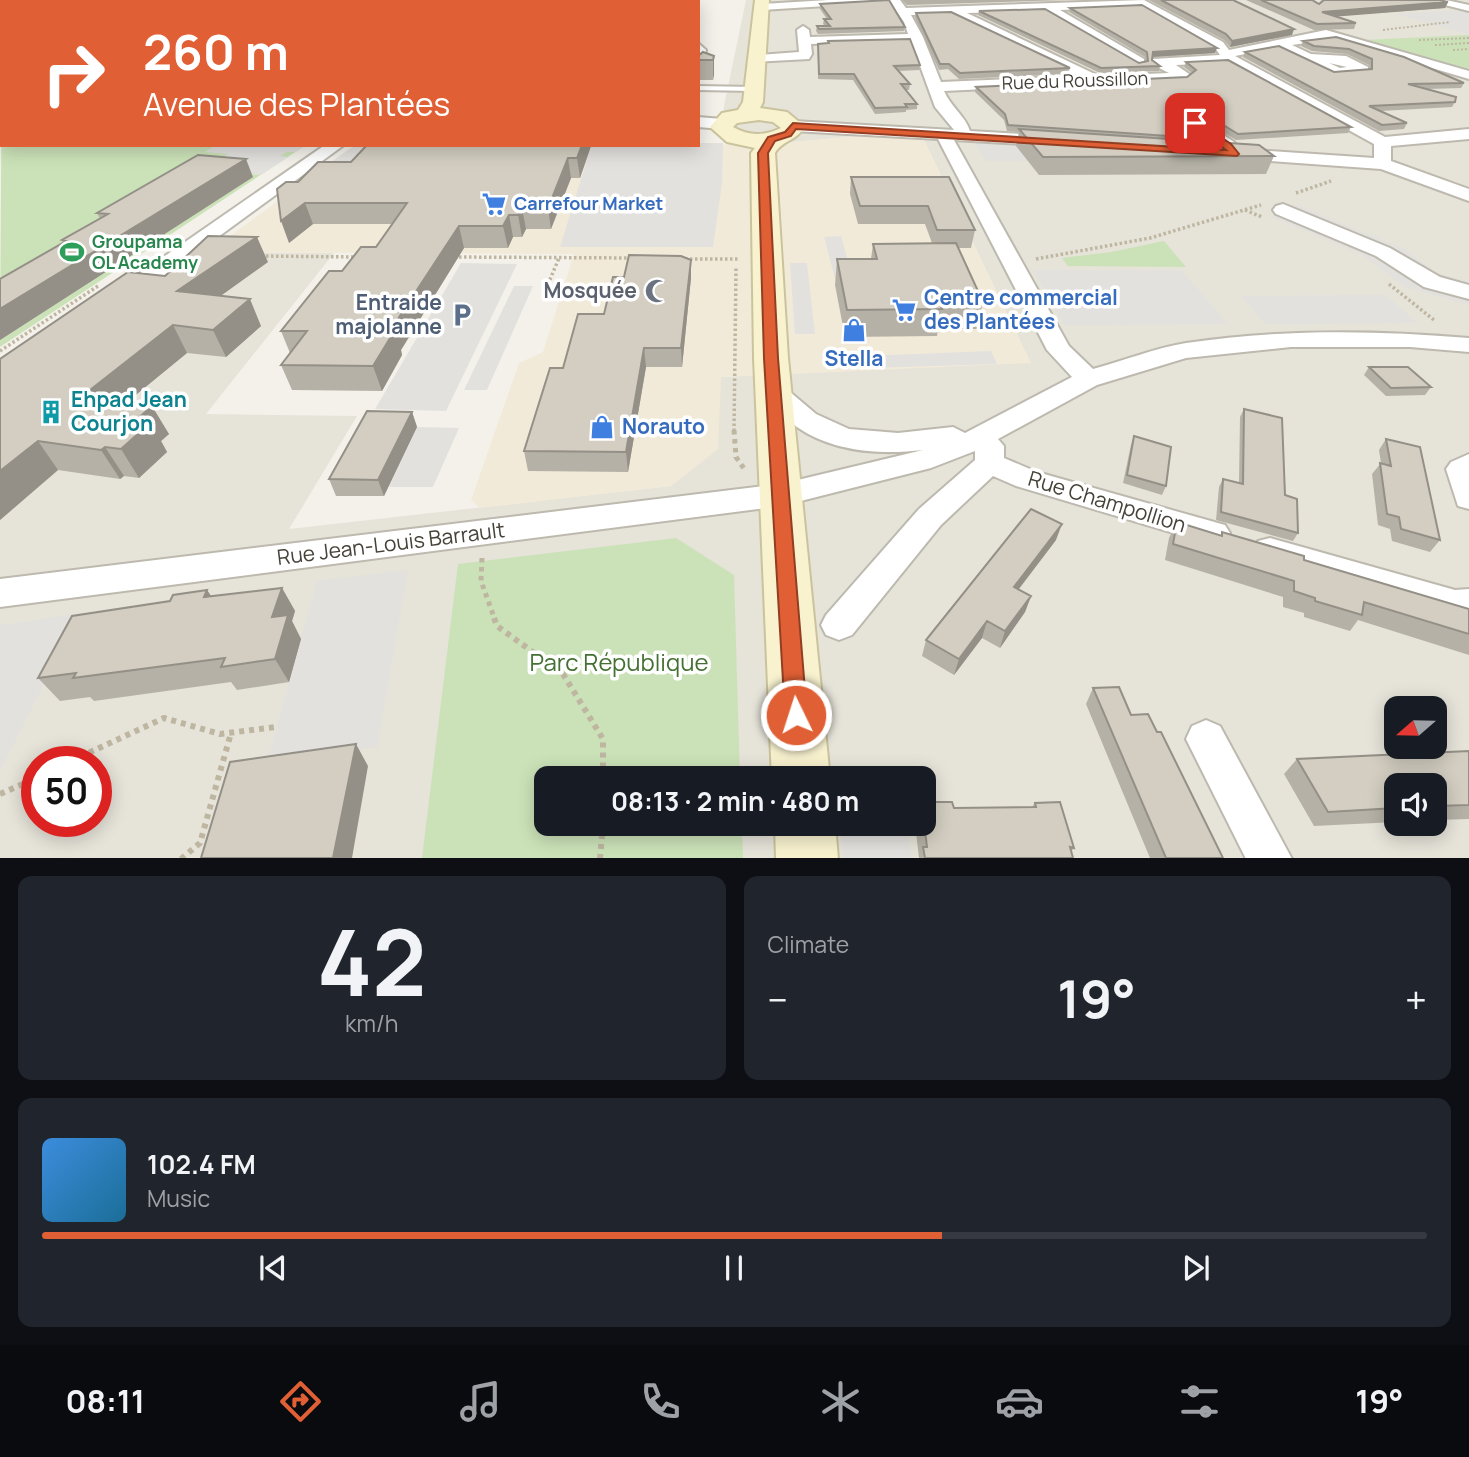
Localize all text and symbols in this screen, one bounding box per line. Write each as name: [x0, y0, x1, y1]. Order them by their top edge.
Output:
text: 260 m: [143, 18, 289, 85]
icon: right: [28, 28, 119, 119]
street label: Rue du Roussillon: [1001, 65, 1149, 95]
text: Avenue des Plantées: [143, 82, 450, 126]
pin: [1165, 93, 1225, 153]
icon: arrive: [1176, 104, 1214, 142]
supermarket icon: Carrefour Market: [480, 190, 508, 218]
place label: Carrefour Market: [514, 191, 663, 215]
place label: Groupama OL Academy: [92, 229, 198, 274]
sports icon: Groupama OL Academy: [58, 238, 86, 266]
place label: Mosquée: [544, 276, 637, 304]
mosque icon: Mosquée: [643, 277, 671, 305]
place label: Centre commercial des Plantées: [924, 283, 1118, 335]
place label: Entraide majolanne: [335, 288, 442, 340]
supermarket icon: Centre commercial des Plantées: [890, 296, 918, 324]
parking icon: Entraide majolanne: [448, 301, 476, 329]
shop icon: Stella: [840, 316, 868, 344]
place label: Stella: [825, 344, 883, 372]
place label: Ehpad Jean Courjon: [71, 385, 187, 437]
building icon: Ehpad Jean Courjon: [37, 398, 65, 426]
place label: Norauto: [622, 412, 705, 440]
shop icon: Norauto: [588, 413, 616, 441]
street label: Rue Champollion: [1025, 464, 1190, 538]
street label: Rue Jean-Louis Barrault: [275, 515, 506, 571]
park label: Parc République: [530, 645, 708, 678]
position arrow: [759, 678, 833, 752]
north arrow: [1384, 696, 1447, 760]
map controls: [1384, 696, 1447, 836]
speed limit sign: 50: [21, 746, 112, 837]
button: sound: [1384, 773, 1447, 836]
text: 08:13 · 2 min · 480 m: [611, 783, 859, 819]
text: 42: [317, 899, 427, 1023]
text: Climate: [768, 928, 849, 960]
text: 19°: [1057, 963, 1136, 1034]
text: −: [768, 973, 788, 1025]
text: +: [1405, 973, 1427, 1025]
text: km/h: [345, 1007, 399, 1039]
text: 102.4 FM: [147, 1146, 256, 1182]
text: Music: [147, 1182, 210, 1214]
icon: previous: [254, 1249, 292, 1287]
icon: pause: [715, 1249, 753, 1287]
icon: next: [1177, 1249, 1215, 1287]
icon: directions: [276, 1377, 325, 1426]
icon: music: [456, 1377, 505, 1426]
icon: phone: [636, 1377, 685, 1426]
icon: climate: [816, 1377, 865, 1426]
icon: car: [995, 1377, 1044, 1426]
icon: filters: [1175, 1377, 1224, 1426]
text: 08:11: [65, 1379, 145, 1423]
text: 19°: [1355, 1379, 1404, 1423]

